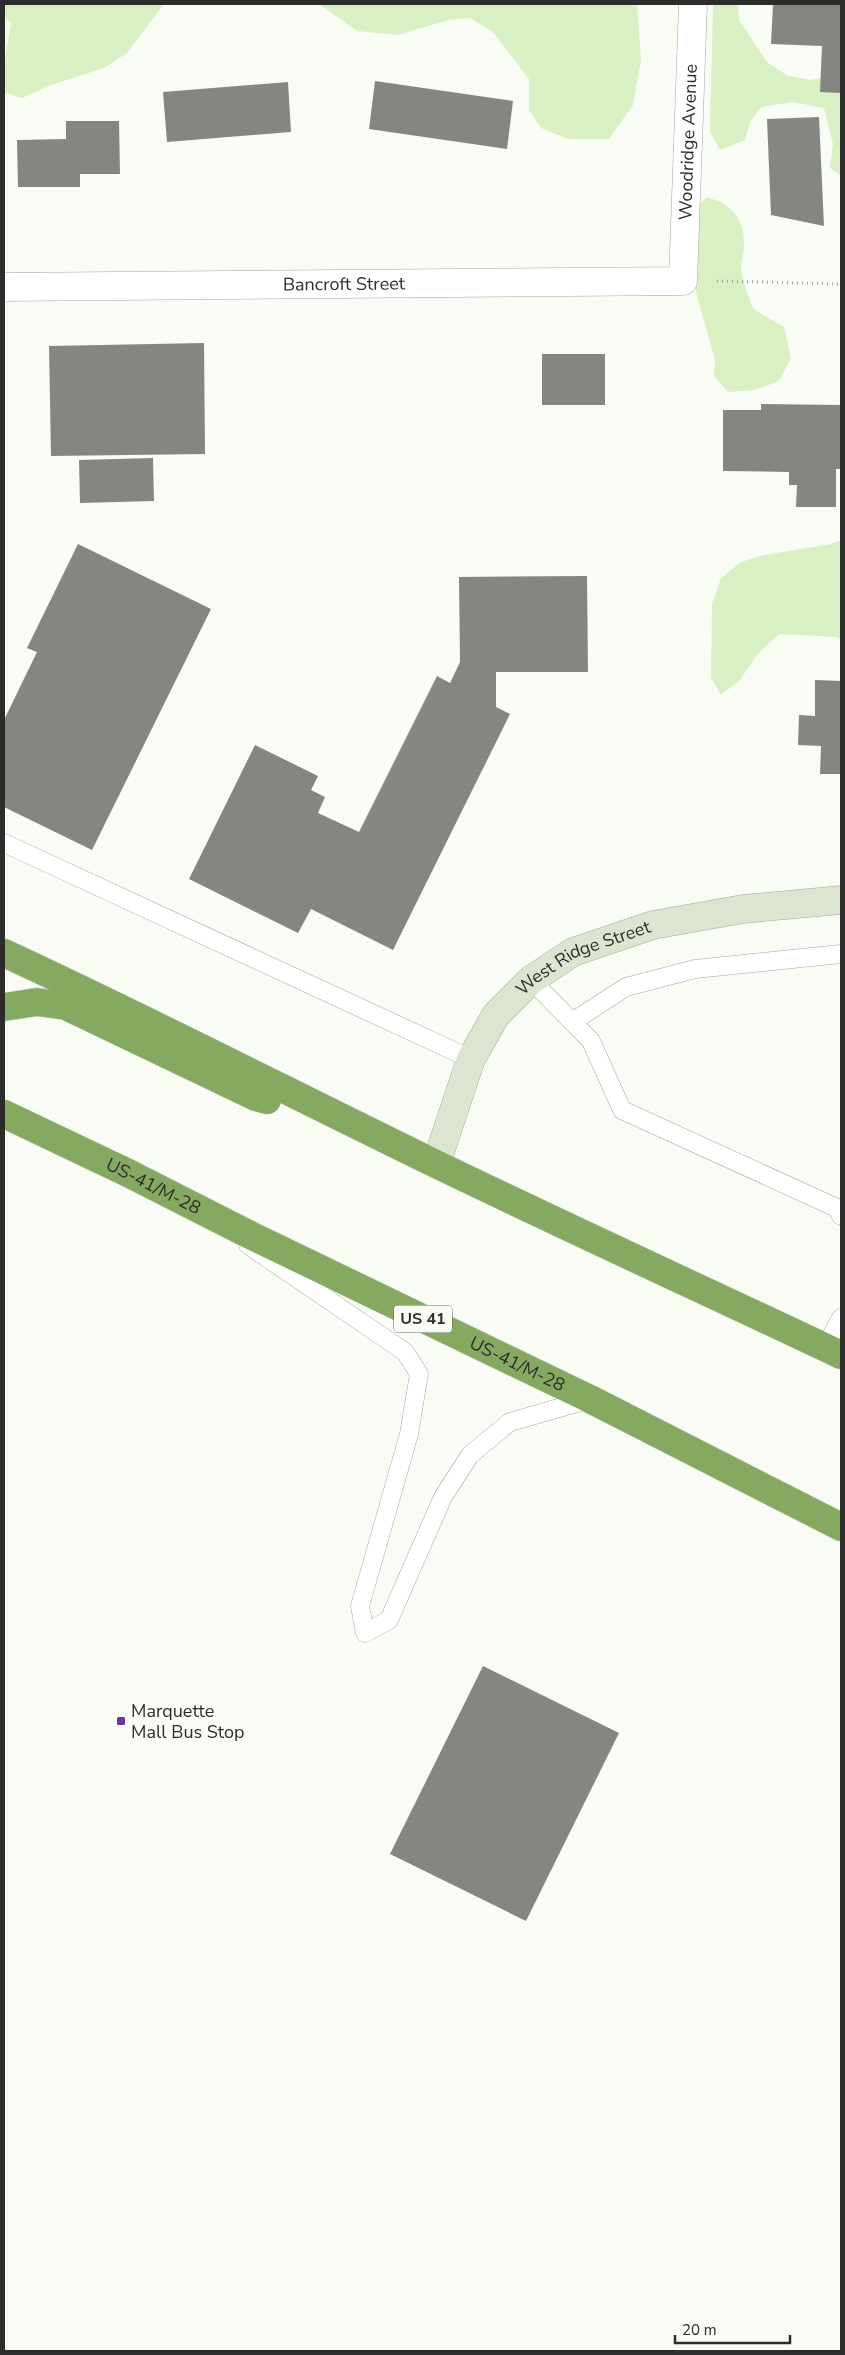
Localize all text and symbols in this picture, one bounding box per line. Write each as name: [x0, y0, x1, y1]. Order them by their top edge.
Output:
street label: Woodridge Avenue: [673, 63, 703, 221]
street label: Bancroft Street: [283, 271, 406, 297]
street label: West Ridge Street: [510, 915, 654, 1001]
street label: US-41/M-28: [102, 1152, 205, 1220]
road number: US 41: [394, 1306, 452, 1332]
street label: US-41/M-28: [466, 1331, 569, 1397]
place label: Marquette Mall Bus Stop: [131, 1699, 245, 1744]
marker: Marquette Mall Bus Stop: [115, 1715, 127, 1727]
scale bar: [675, 2312, 790, 2344]
text: 20 m: [682, 2320, 717, 2340]

